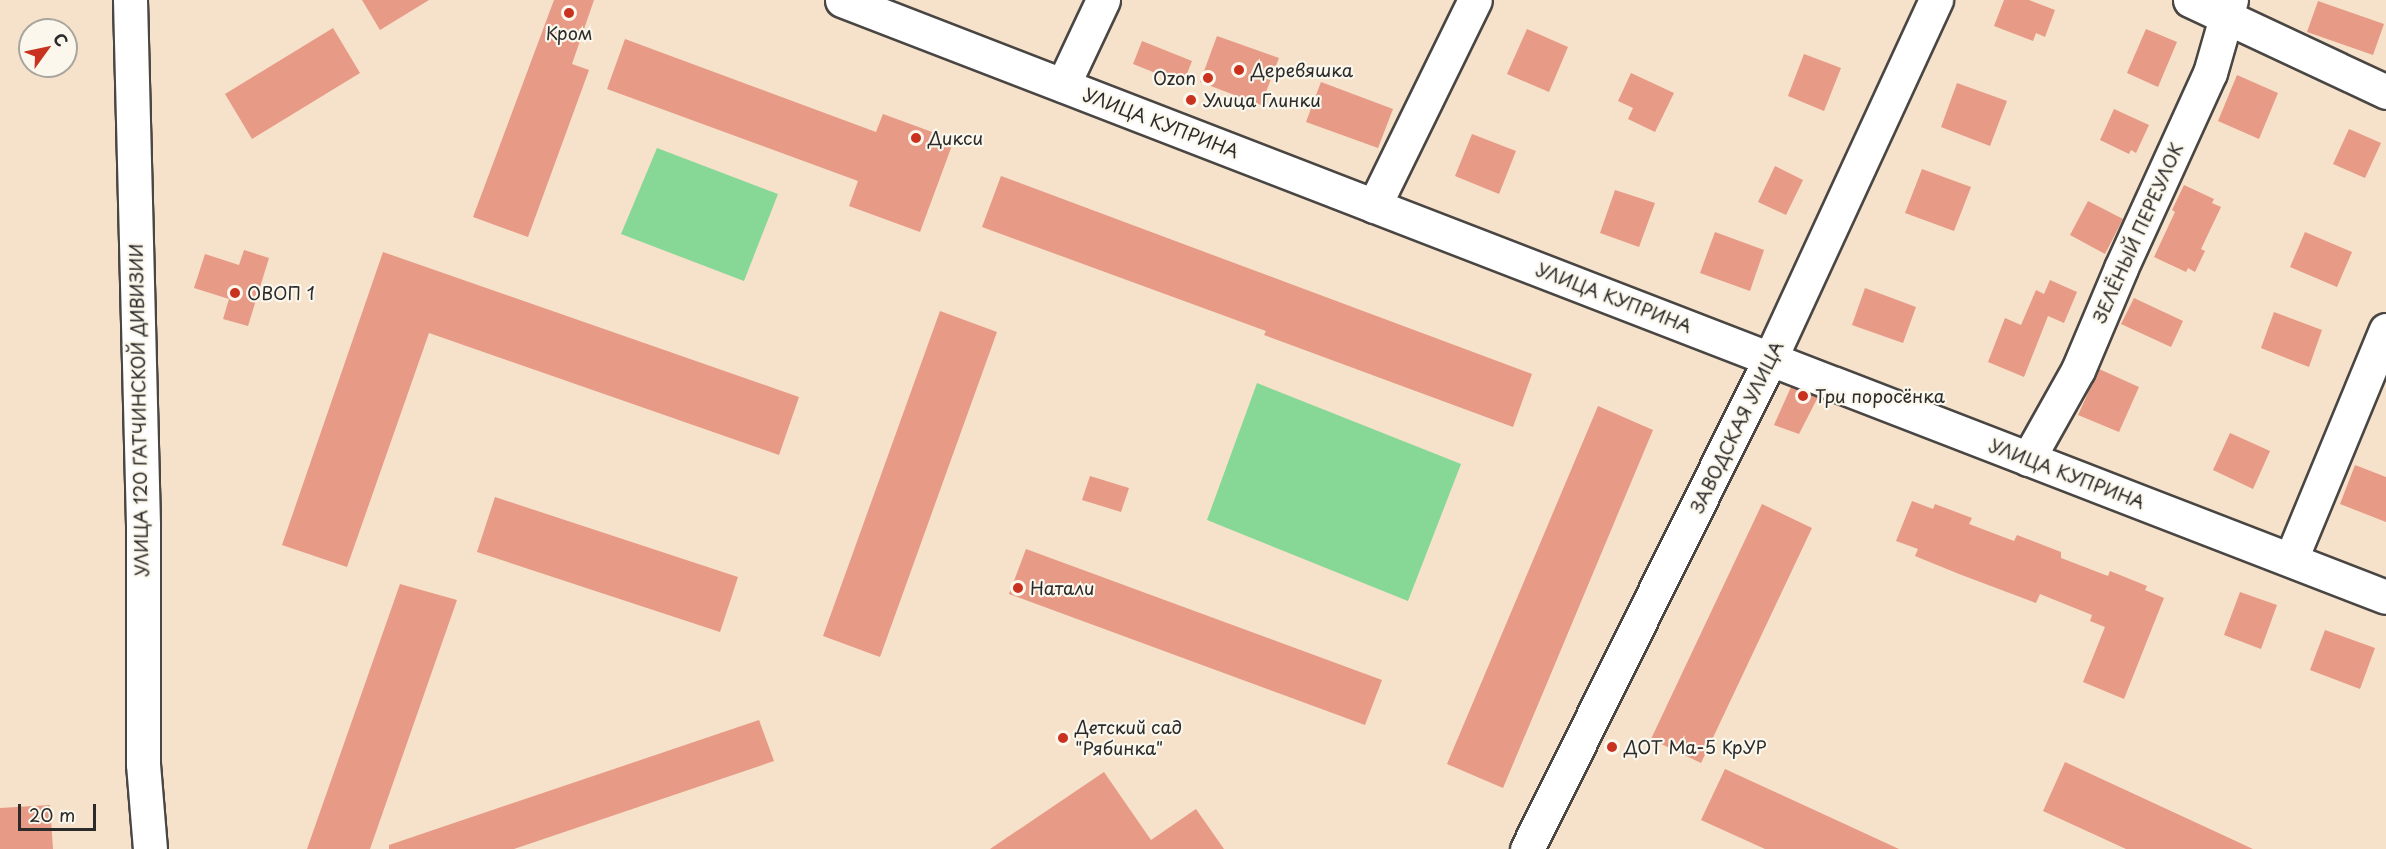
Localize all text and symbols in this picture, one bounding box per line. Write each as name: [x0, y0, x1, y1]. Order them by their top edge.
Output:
marker: Кром: [562, 6, 576, 20]
north arrow: [18, 18, 78, 78]
place label: Кром: [545, 22, 593, 44]
text: С: [48, 28, 75, 51]
place label: Деревяшка: [1251, 59, 1353, 81]
marker: Деревяшка: [1232, 63, 1246, 77]
place label: Ozon: [1153, 67, 1196, 89]
marker: Ozon: [1201, 71, 1215, 85]
street label: УЛИЦА КУПРИНА: [1080, 83, 1242, 163]
place label: Улица Глинки: [1203, 89, 1322, 111]
marker: Улица Глинки: [1184, 93, 1198, 107]
place label: Дикси: [928, 127, 983, 149]
marker: Дикси: [909, 131, 923, 145]
street label: ЗЕЛЁНЫЙ ПЕРЕУЛОК: [2088, 139, 2188, 327]
street label: УЛИЦА 120 ГАТЧИНСКОЙ ДИВИЗИИ: [125, 241, 153, 579]
street label: УЛИЦА КУПРИНА: [1533, 258, 1695, 338]
place label: ОВОП 1: [247, 282, 315, 304]
marker: ОВОП 1: [228, 286, 242, 300]
street label: ЗАВОДСКАЯ УЛИЦА: [1686, 338, 1788, 516]
place label: Три поросёнка: [1815, 385, 1947, 407]
marker: Три поросёнка: [1796, 389, 1810, 403]
street label: УЛИЦА КУПРИНА: [1986, 434, 2148, 514]
place label: Натали: [1030, 577, 1095, 599]
marker: Натали: [1011, 581, 1025, 595]
place label: Детский сад "Рябинка": [1075, 717, 1184, 760]
marker: Детский сад "Рябинка": [1056, 731, 1070, 745]
place label: ДОТ Ма-5 КрУР: [1624, 736, 1768, 758]
marker: ДОТ Ма-5 КрУР: [1605, 740, 1619, 754]
scale bar: [21, 792, 99, 830]
text: 20 m: [29, 801, 75, 828]

